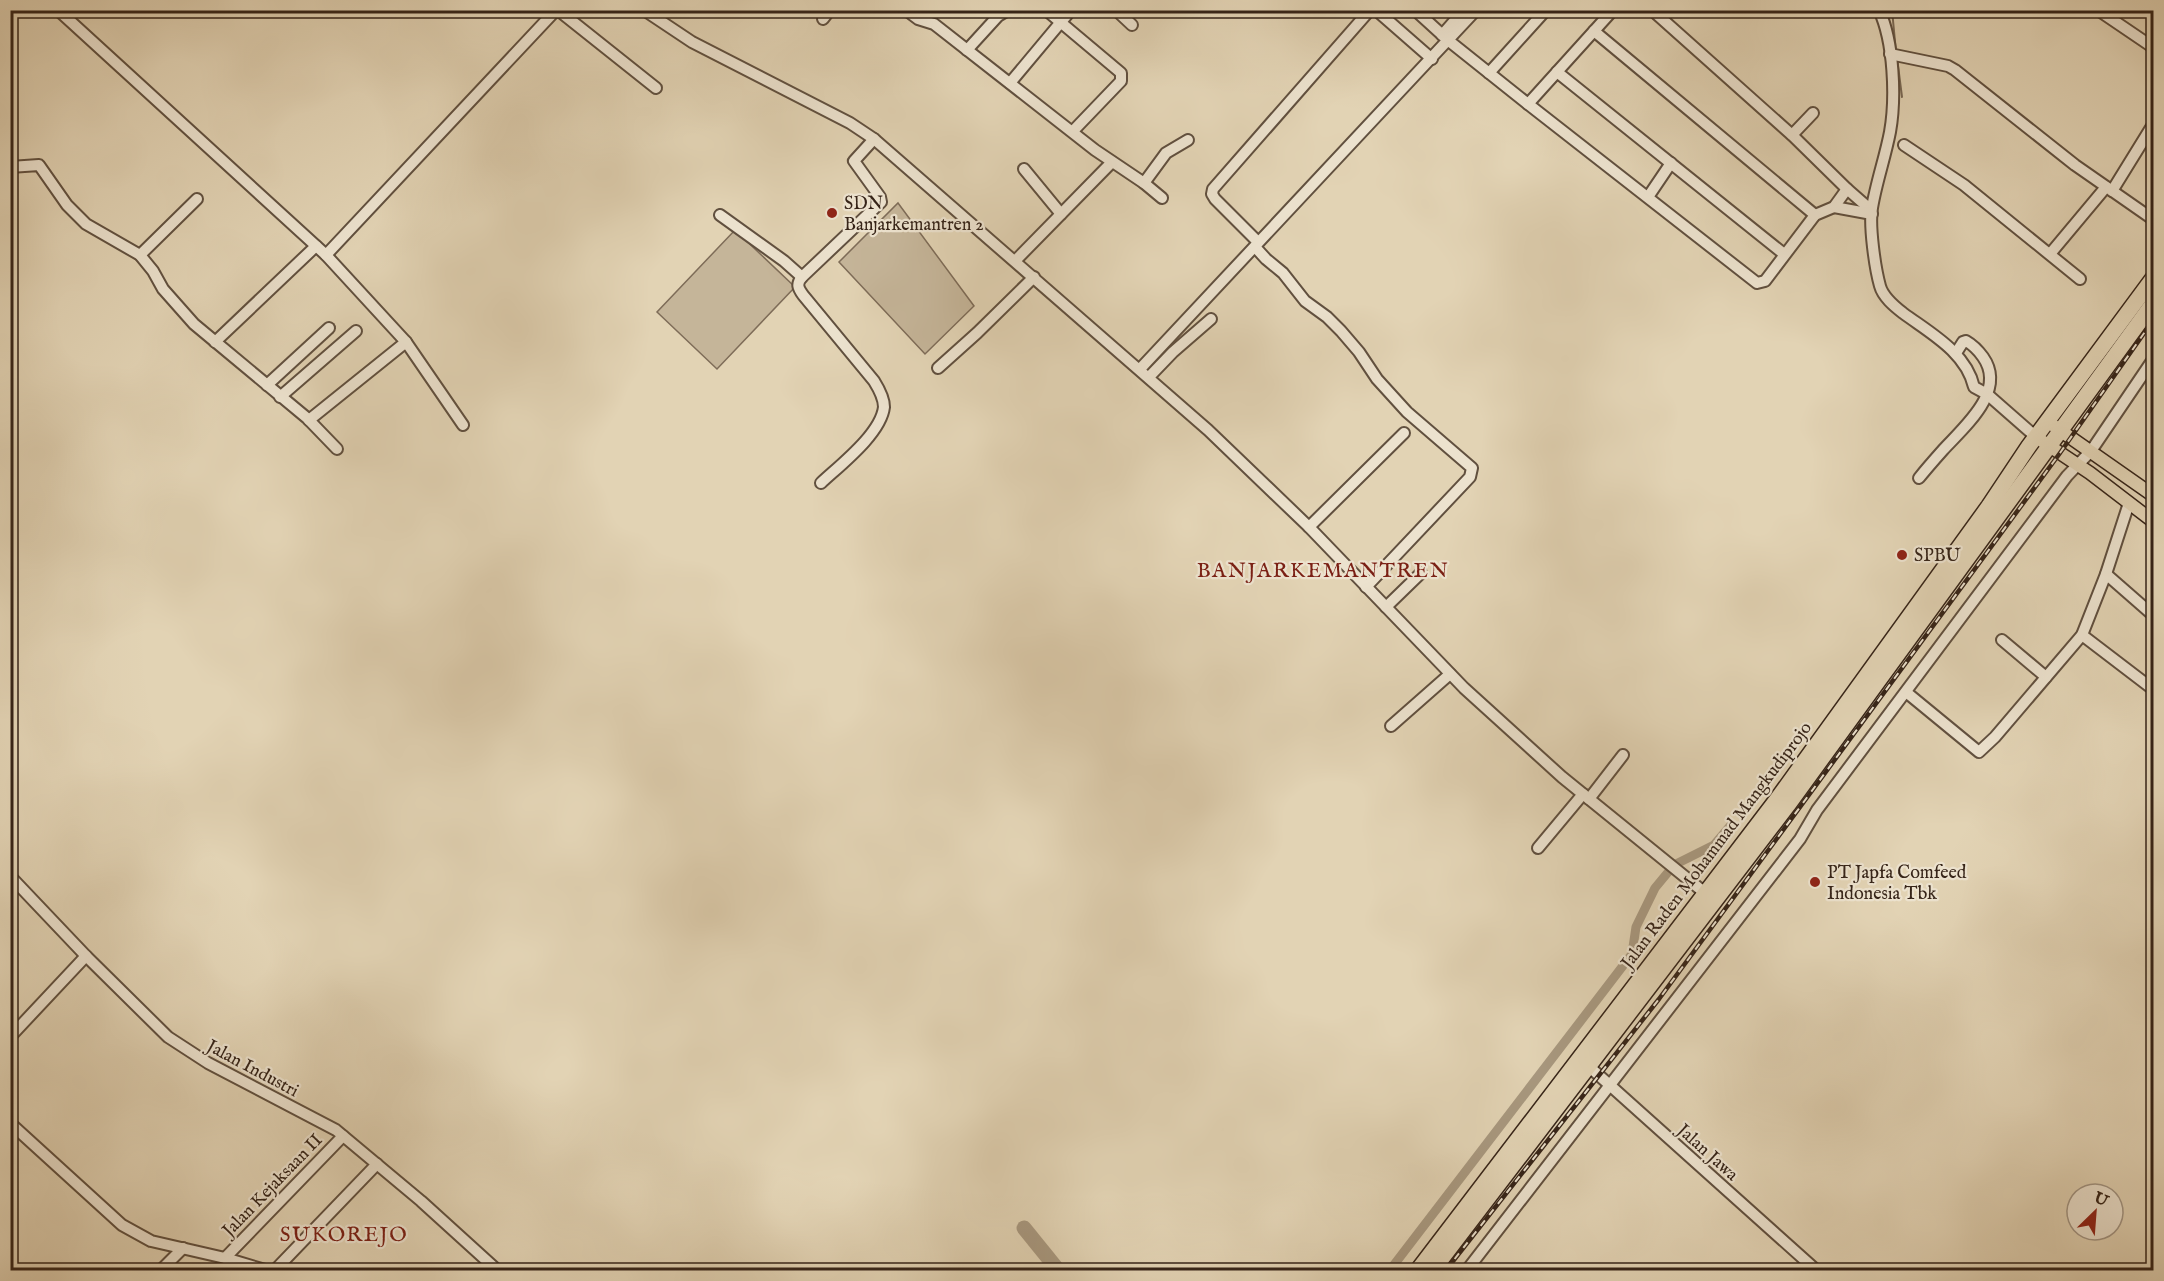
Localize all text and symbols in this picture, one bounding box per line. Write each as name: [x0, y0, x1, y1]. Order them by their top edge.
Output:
place label: SDN Banjarkemantren 2: [844, 193, 984, 237]
marker: SDN Banjarkemantren 2: [825, 206, 839, 220]
place label: SPBU: [1914, 545, 1961, 568]
marker: SPBU: [1895, 548, 1909, 562]
district label: BANJARKEMANTREN: [1197, 558, 1449, 585]
street label: Jalan Raden Mohammad Mangkudiprojo: [1615, 717, 1818, 976]
place label: PT Japfa Comfeed Indonesia Tbk: [1827, 862, 1967, 906]
marker: PT Japfa Comfeed Indonesia Tbk: [1808, 875, 1822, 889]
street label: Jalan Industri: [201, 1035, 302, 1103]
street label: Jalan Jawa: [1670, 1118, 1743, 1187]
street label: Jalan Kejaksaan II: [217, 1129, 328, 1244]
north arrow: [2065, 1182, 2125, 1242]
text: U: [2089, 1188, 2111, 1212]
district label: SUKOREJO: [280, 1222, 408, 1249]

